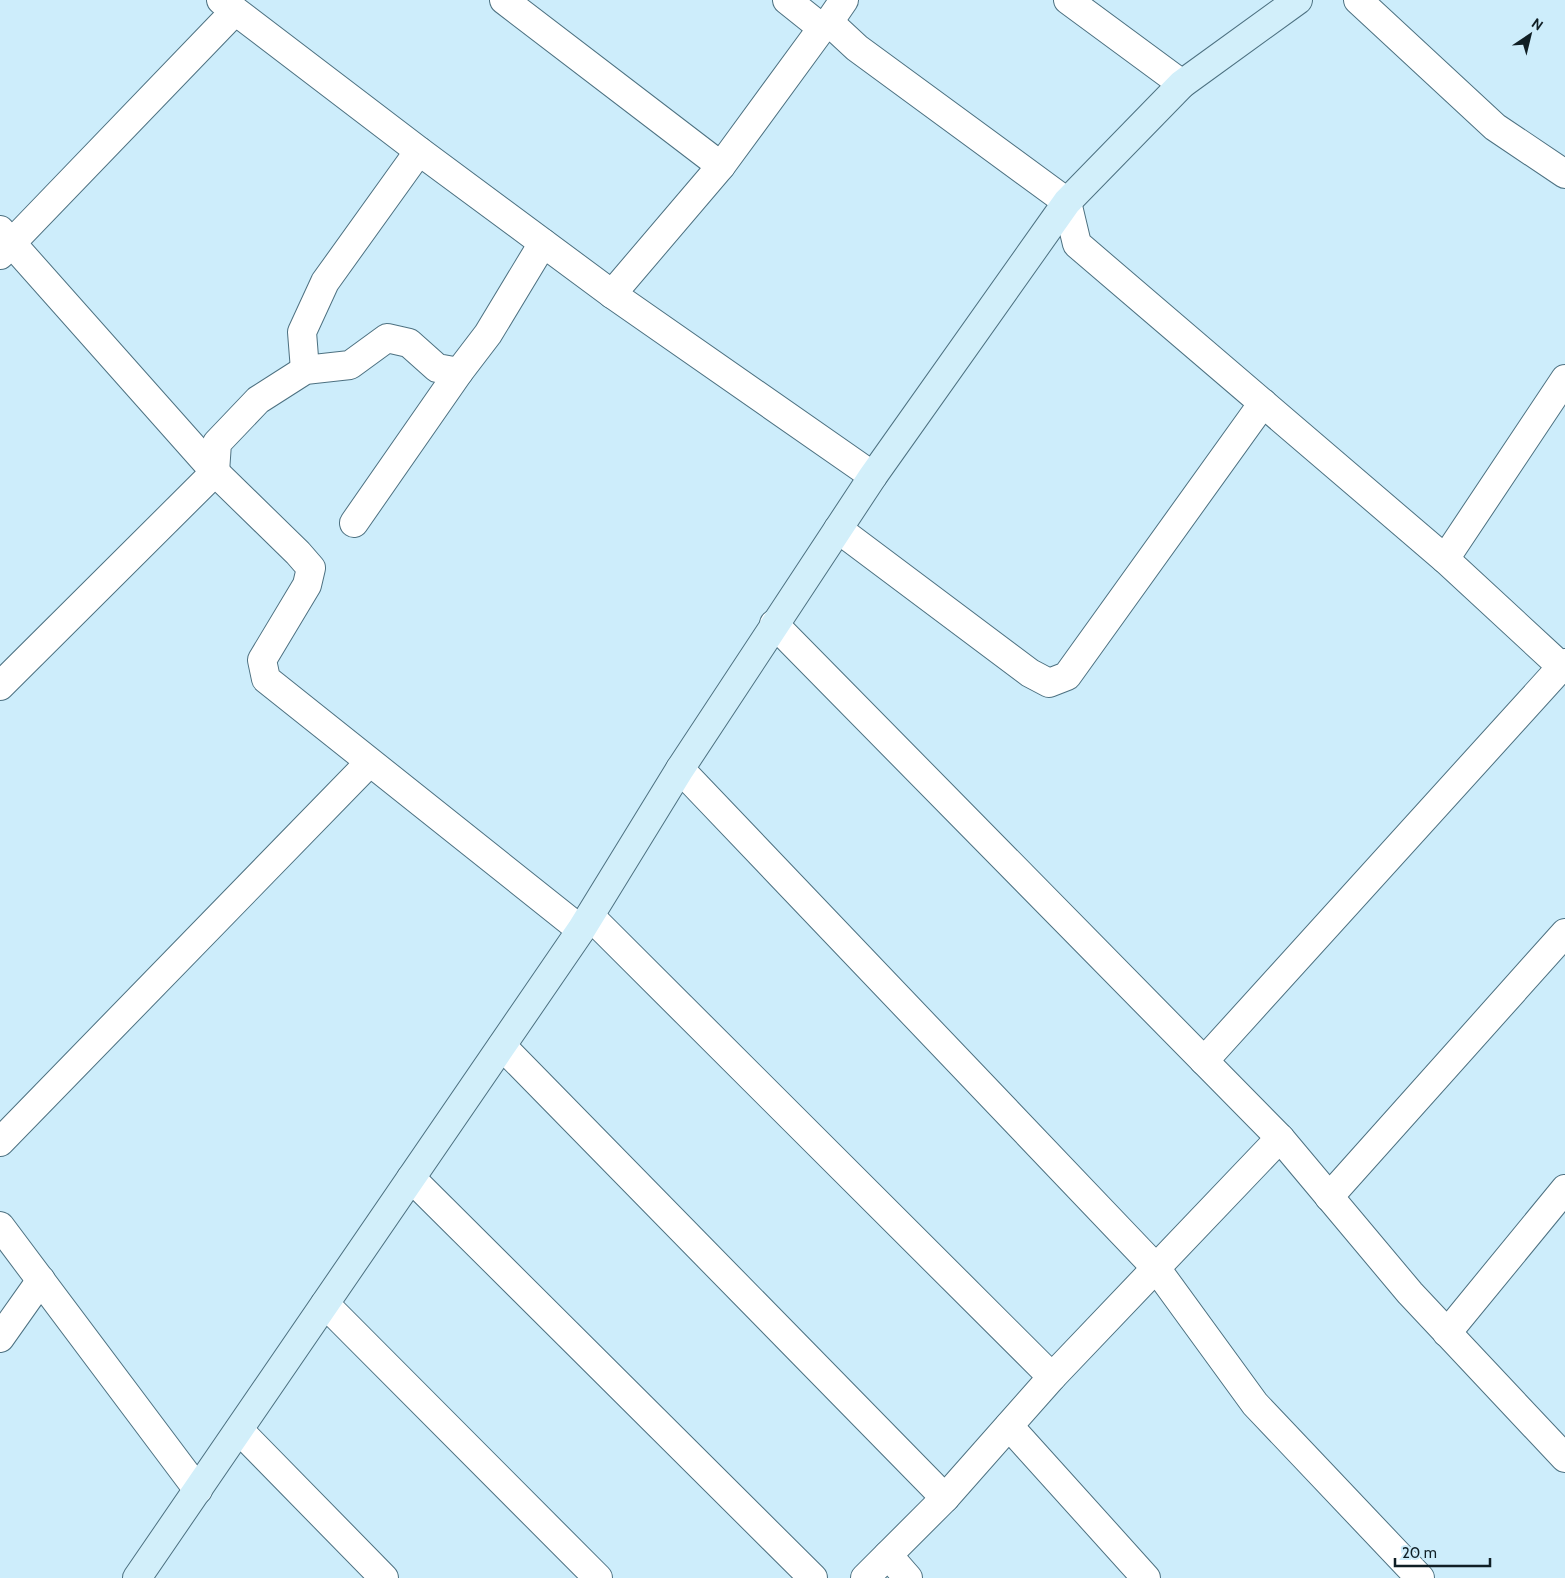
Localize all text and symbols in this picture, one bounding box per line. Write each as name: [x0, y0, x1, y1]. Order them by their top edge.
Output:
north arrow: [1505, 10, 1555, 60]
text: N: [1528, 14, 1547, 35]
scale bar: [1395, 1536, 1490, 1568]
text: 20 m: [1402, 1544, 1437, 1562]

